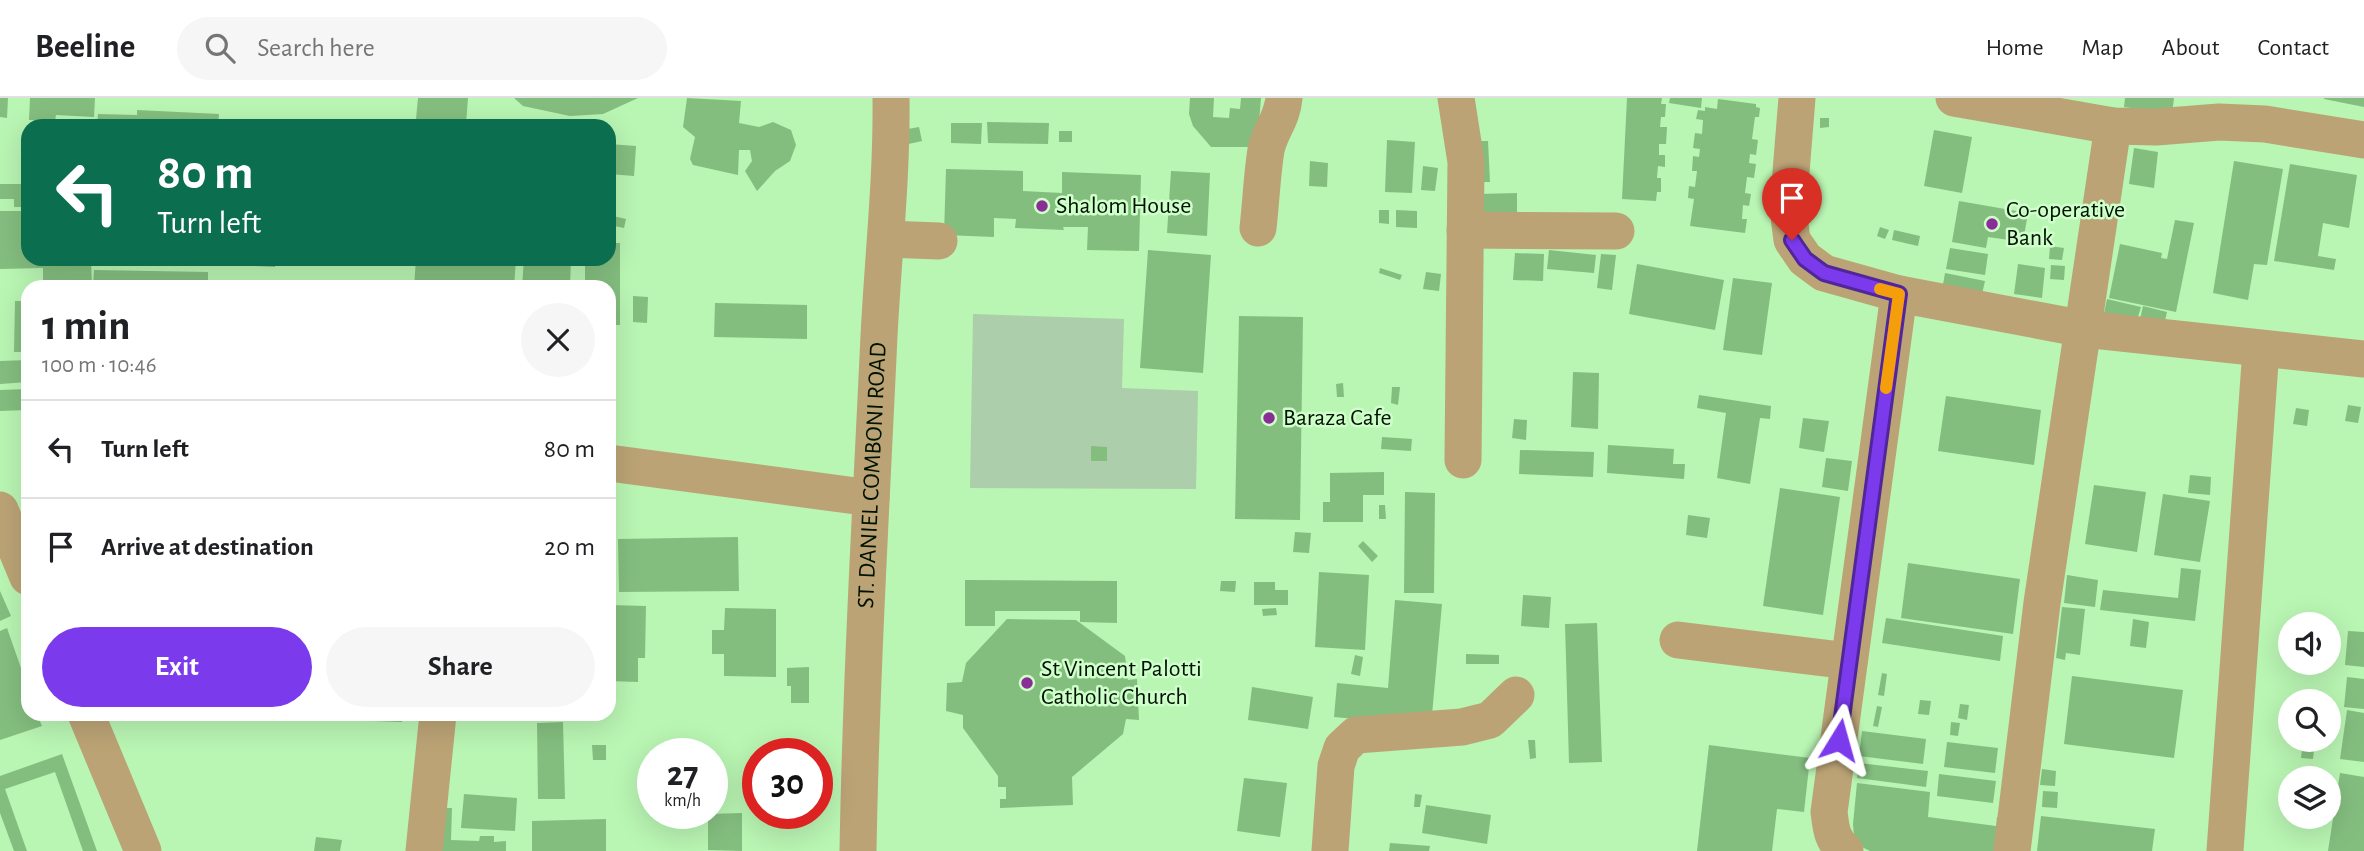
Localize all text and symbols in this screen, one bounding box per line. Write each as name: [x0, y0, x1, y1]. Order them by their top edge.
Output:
search box: [177, 17, 667, 80]
icon: search: [201, 29, 239, 67]
text: Beeline: [35, 31, 135, 64]
text: Search here: [257, 35, 375, 61]
text: Home: [1986, 36, 2044, 60]
text: Map: [2082, 36, 2124, 60]
text: About: [2162, 36, 2219, 60]
text: Contact: [2257, 36, 2329, 60]
icon: left: [42, 147, 133, 238]
text: 80 m: [157, 149, 254, 198]
pin: [1762, 168, 1822, 240]
icon: arrive: [1773, 179, 1811, 217]
place label: Shalom House: [1056, 194, 1191, 218]
marker: Shalom House: [1034, 198, 1050, 214]
place label: Co-operative Bank: [2006, 198, 2125, 250]
text: Turn left: [157, 207, 261, 239]
marker: Co-operative Bank: [1984, 216, 2000, 232]
button: close: [521, 303, 595, 377]
text: 1 min: [42, 305, 131, 347]
street label: ST. DANIEL COMBONI ROAD: [854, 342, 891, 609]
text: 100 m · 10:46: [42, 354, 156, 377]
place label: Baraza Cafe: [1283, 406, 1392, 430]
marker: Baraza Cafe: [1261, 410, 1277, 426]
icon: left: [42, 430, 80, 468]
text: Turn left: [101, 436, 189, 462]
text: 80 m: [544, 436, 595, 462]
icon: arrive: [42, 528, 80, 566]
text: Arrive at destination: [101, 534, 314, 560]
text: 20 m: [544, 534, 595, 560]
map controls: [2278, 612, 2341, 829]
button: sound: [2278, 612, 2341, 675]
button: Exit: [42, 627, 312, 707]
button: Share: [326, 627, 595, 707]
place label: St Vincent Palotti Catholic Church: [1041, 657, 1202, 709]
marker: St Vincent Palotti Catholic Church: [1019, 675, 1035, 691]
button: search: [2278, 689, 2341, 752]
position arrow: [1802, 703, 1876, 777]
speed limit sign: 30: [742, 738, 833, 829]
text: 27: [667, 757, 698, 792]
button: layers: [2278, 766, 2341, 829]
text: km/h: [664, 792, 701, 810]

